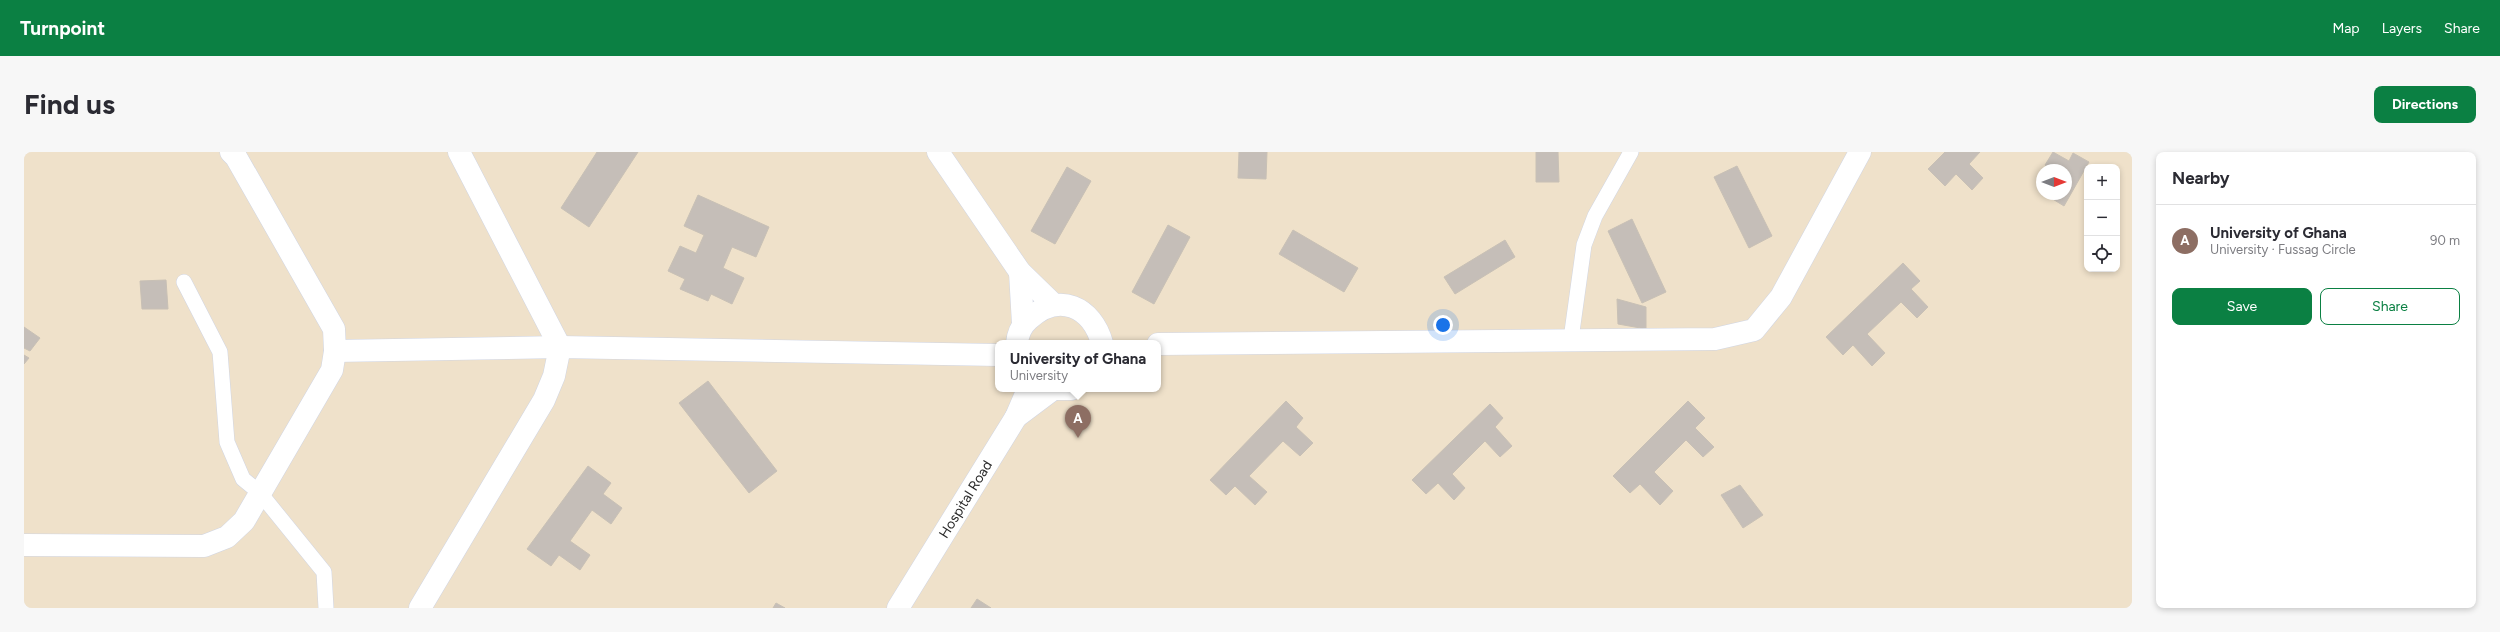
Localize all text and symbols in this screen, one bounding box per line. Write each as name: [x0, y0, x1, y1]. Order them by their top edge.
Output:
text: Turnpoint: [20, 17, 105, 40]
text: Map: [2332, 20, 2360, 37]
text: Layers: [2382, 20, 2422, 37]
text: Share: [2444, 20, 2480, 37]
button: Directions: [2374, 86, 2476, 123]
text: Find us: [24, 87, 115, 121]
north arrow: [2036, 164, 2072, 200]
map controls: [2084, 164, 2120, 272]
button: +: [2084, 164, 2120, 200]
text: Nearby: [2172, 168, 2230, 188]
button: −: [2084, 200, 2120, 236]
text: University of Ghana: [2210, 224, 2347, 242]
text: A: [2180, 233, 2190, 248]
text: 90 m: [2430, 233, 2460, 248]
button: locate: [2084, 236, 2120, 272]
text: University · Fussag Circle: [2210, 242, 2356, 257]
button: Save: [2172, 288, 2312, 325]
button: Share: [2320, 288, 2460, 325]
your location: [1433, 315, 1453, 335]
popup: [995, 340, 1161, 392]
text: University of Ghana: [1010, 350, 1146, 368]
text: University: [1010, 368, 1068, 383]
pin: A: [1065, 405, 1091, 438]
street label: Hospital Road: [935, 457, 996, 541]

